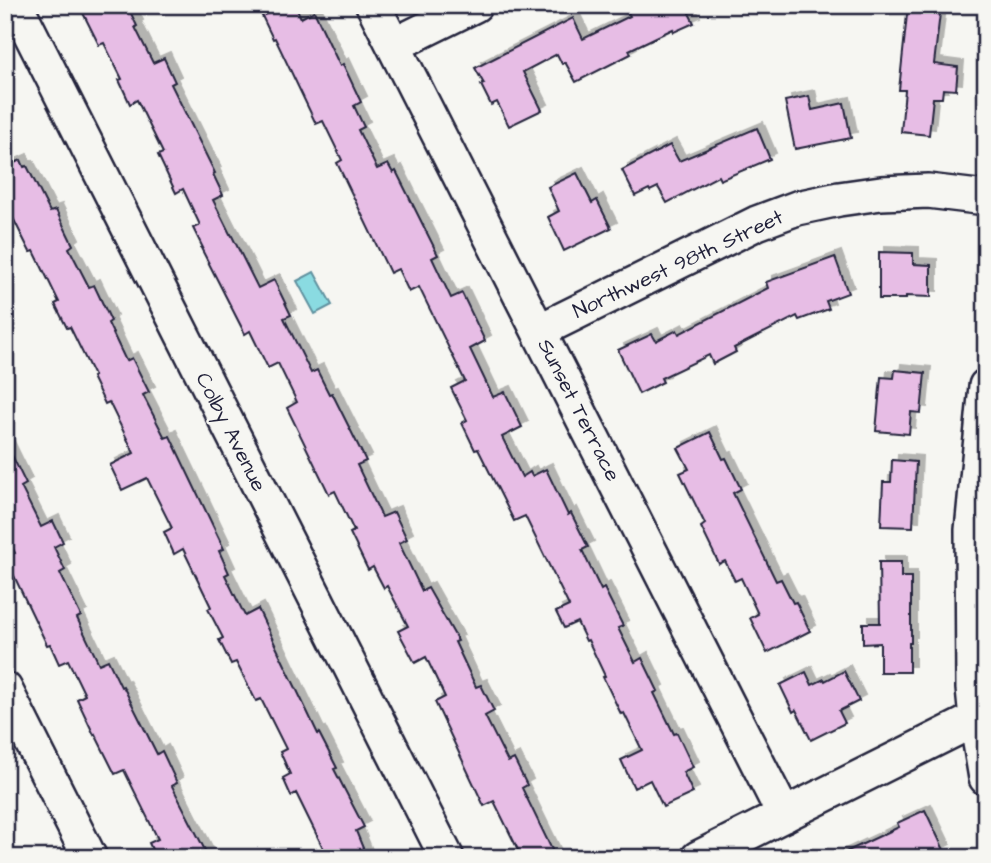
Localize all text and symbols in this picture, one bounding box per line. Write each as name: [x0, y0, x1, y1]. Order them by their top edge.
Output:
street label: Northwest 98th Street: [568, 202, 788, 326]
street label: Sunset Terrace: [531, 334, 627, 486]
street label: Colby Avenue: [187, 368, 273, 497]

